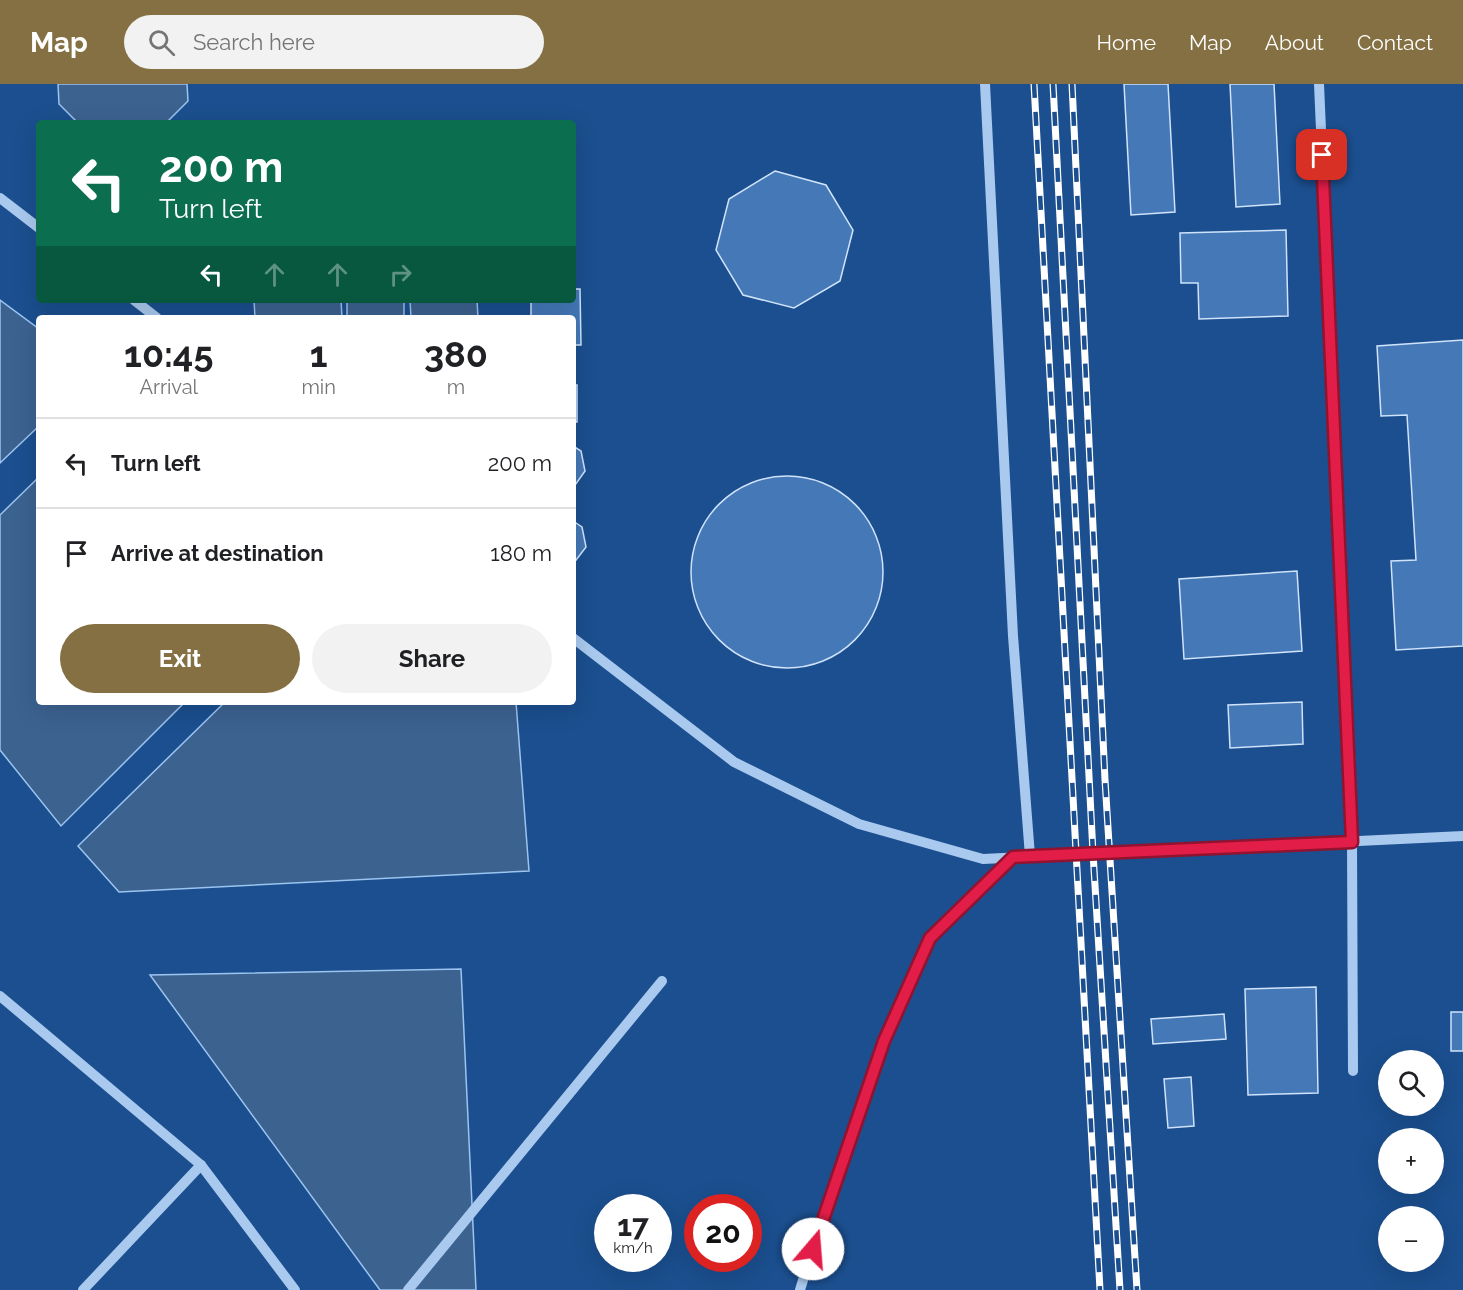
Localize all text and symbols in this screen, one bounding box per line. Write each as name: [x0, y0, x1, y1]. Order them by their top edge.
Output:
search box: [124, 15, 544, 69]
text: Map: [30, 26, 88, 59]
icon: search: [145, 26, 178, 59]
text: Search here: [193, 29, 315, 55]
text: Home: [1097, 30, 1156, 55]
text: Map: [1189, 30, 1232, 55]
text: About: [1265, 30, 1324, 55]
text: Contact: [1357, 30, 1433, 55]
pin: [1296, 129, 1347, 180]
icon: arrive: [1305, 138, 1338, 171]
text: 200 m: [159, 143, 283, 192]
icon: left: [60, 144, 138, 222]
text: Turn left: [159, 193, 262, 224]
icon: left: [195, 258, 228, 291]
icon: ahead: [258, 258, 291, 291]
icon: ahead: [321, 258, 354, 291]
icon: right: [384, 258, 417, 291]
text: 10:45: [124, 333, 213, 375]
text: 1: [310, 333, 328, 375]
text: 380: [424, 333, 488, 375]
text: Arrival: [139, 375, 198, 399]
text: min: [301, 375, 336, 399]
text: m: [447, 375, 465, 399]
icon: left: [60, 447, 93, 480]
text: Turn left: [111, 450, 201, 476]
text: 200 m: [488, 450, 552, 476]
icon: arrive: [60, 537, 93, 570]
text: Arrive at destination: [111, 540, 324, 566]
text: 180 m: [490, 540, 552, 566]
button: Exit: [60, 624, 300, 693]
button: Share: [312, 624, 552, 693]
map controls: [1378, 1050, 1444, 1272]
button: search: [1378, 1050, 1444, 1116]
button: +: [1378, 1128, 1444, 1194]
speed limit sign: 20: [684, 1194, 762, 1272]
button: −: [1378, 1206, 1444, 1272]
text: 17: [617, 1208, 649, 1243]
position arrow: [781, 1217, 845, 1281]
text: km/h: [613, 1239, 653, 1257]

